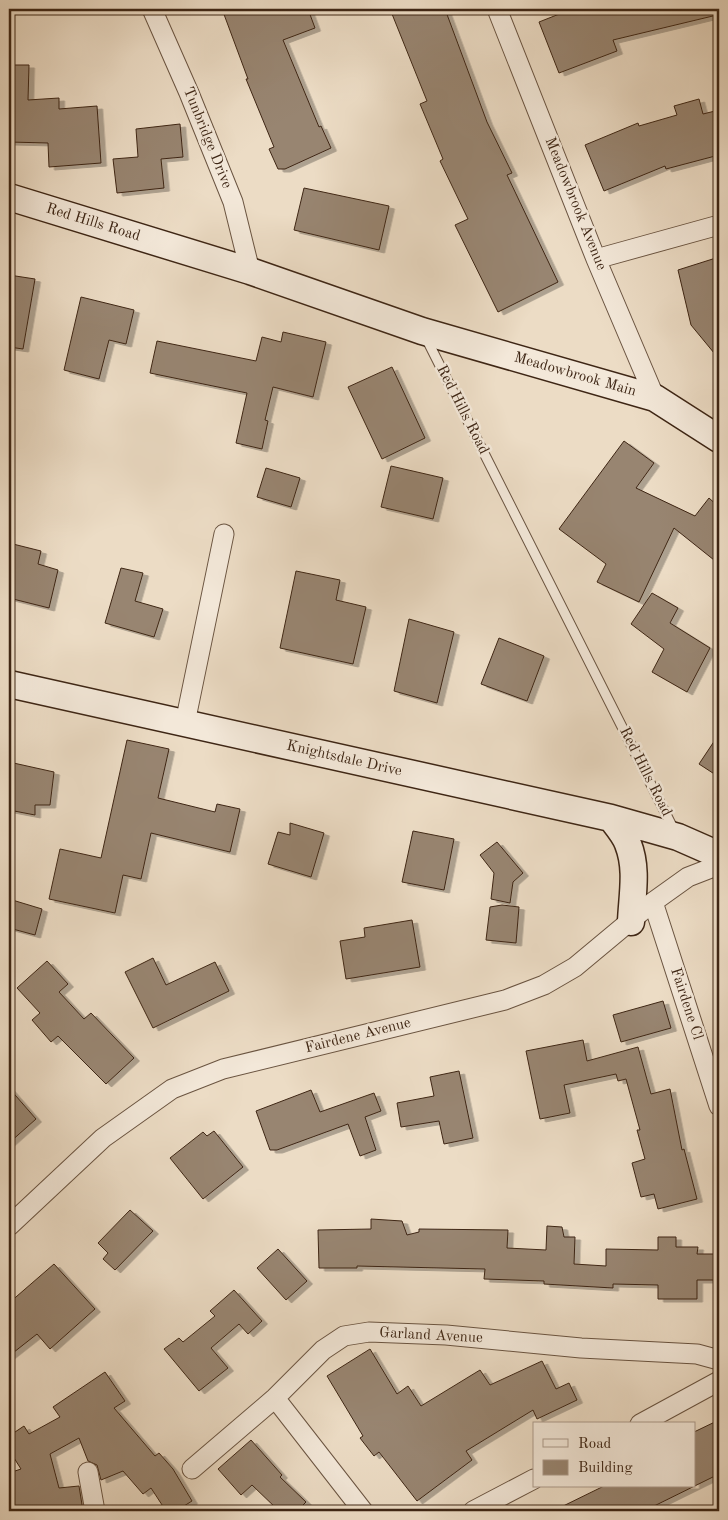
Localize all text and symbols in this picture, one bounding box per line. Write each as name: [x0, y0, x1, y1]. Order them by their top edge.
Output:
street label: Tunbridge Drive: [180, 85, 234, 191]
street label: Meadowbrook Avenue: [541, 135, 609, 273]
street label: Red Hills Road: [44, 202, 142, 245]
street label: Meadowbrook Main: [512, 350, 638, 400]
street label: Red Hills Road: [433, 363, 491, 457]
street label: Red Hills Road: [616, 725, 674, 819]
street label: Knightsdale Drive: [285, 738, 403, 780]
street label: Fairdene Cl: [667, 966, 705, 1042]
street label: Fairdene Avenue: [304, 1016, 412, 1056]
street label: Garland Avenue: [379, 1326, 483, 1346]
legend: [533, 1422, 696, 1488]
text: Road: [578, 1437, 612, 1452]
text: Building: [578, 1461, 633, 1476]

